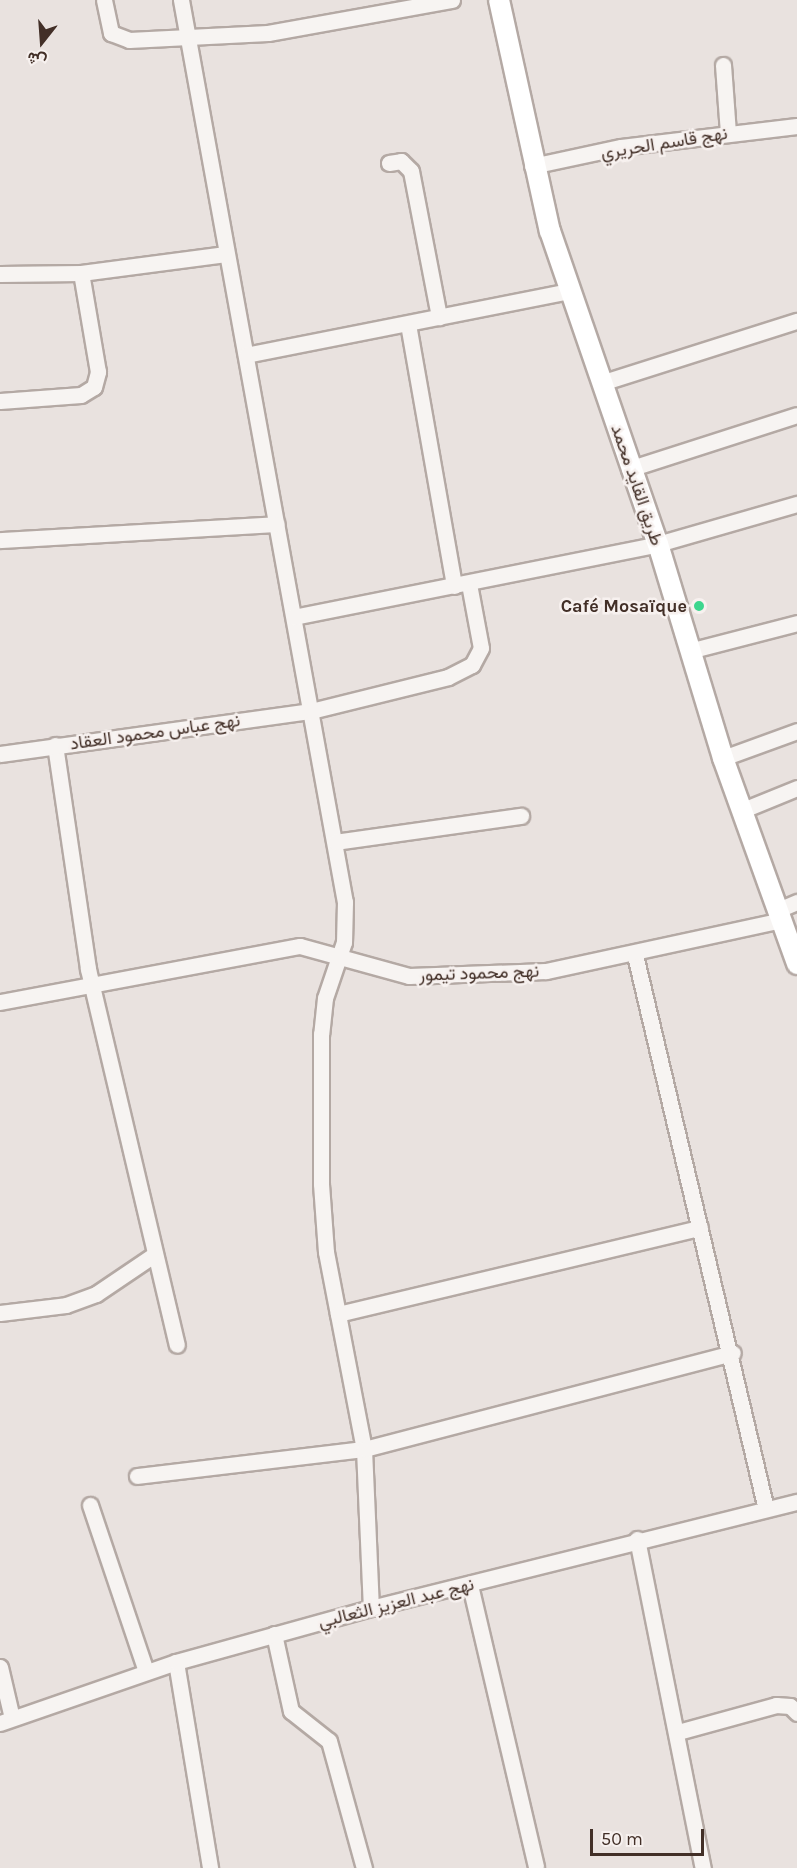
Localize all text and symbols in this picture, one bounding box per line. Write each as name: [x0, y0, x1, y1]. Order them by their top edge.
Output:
north arrow: [12, 12, 72, 72]
text: ش: [25, 48, 49, 72]
street label: نهج قاسم الحريري: [599, 122, 729, 164]
street label: طريق القايد محمد: [606, 422, 668, 548]
place label: Café Mosaïque: [561, 595, 687, 617]
marker: Café Mosaïque: [692, 599, 706, 613]
street label: نهج عباس محمود العقاد: [69, 709, 241, 755]
street label: نهج محمود تيمور: [418, 960, 540, 986]
street label: نهج عبد العزيز الثعالبي: [316, 1573, 476, 1633]
scale bar: [593, 1817, 707, 1855]
text: 50 m: [601, 1828, 643, 1850]

